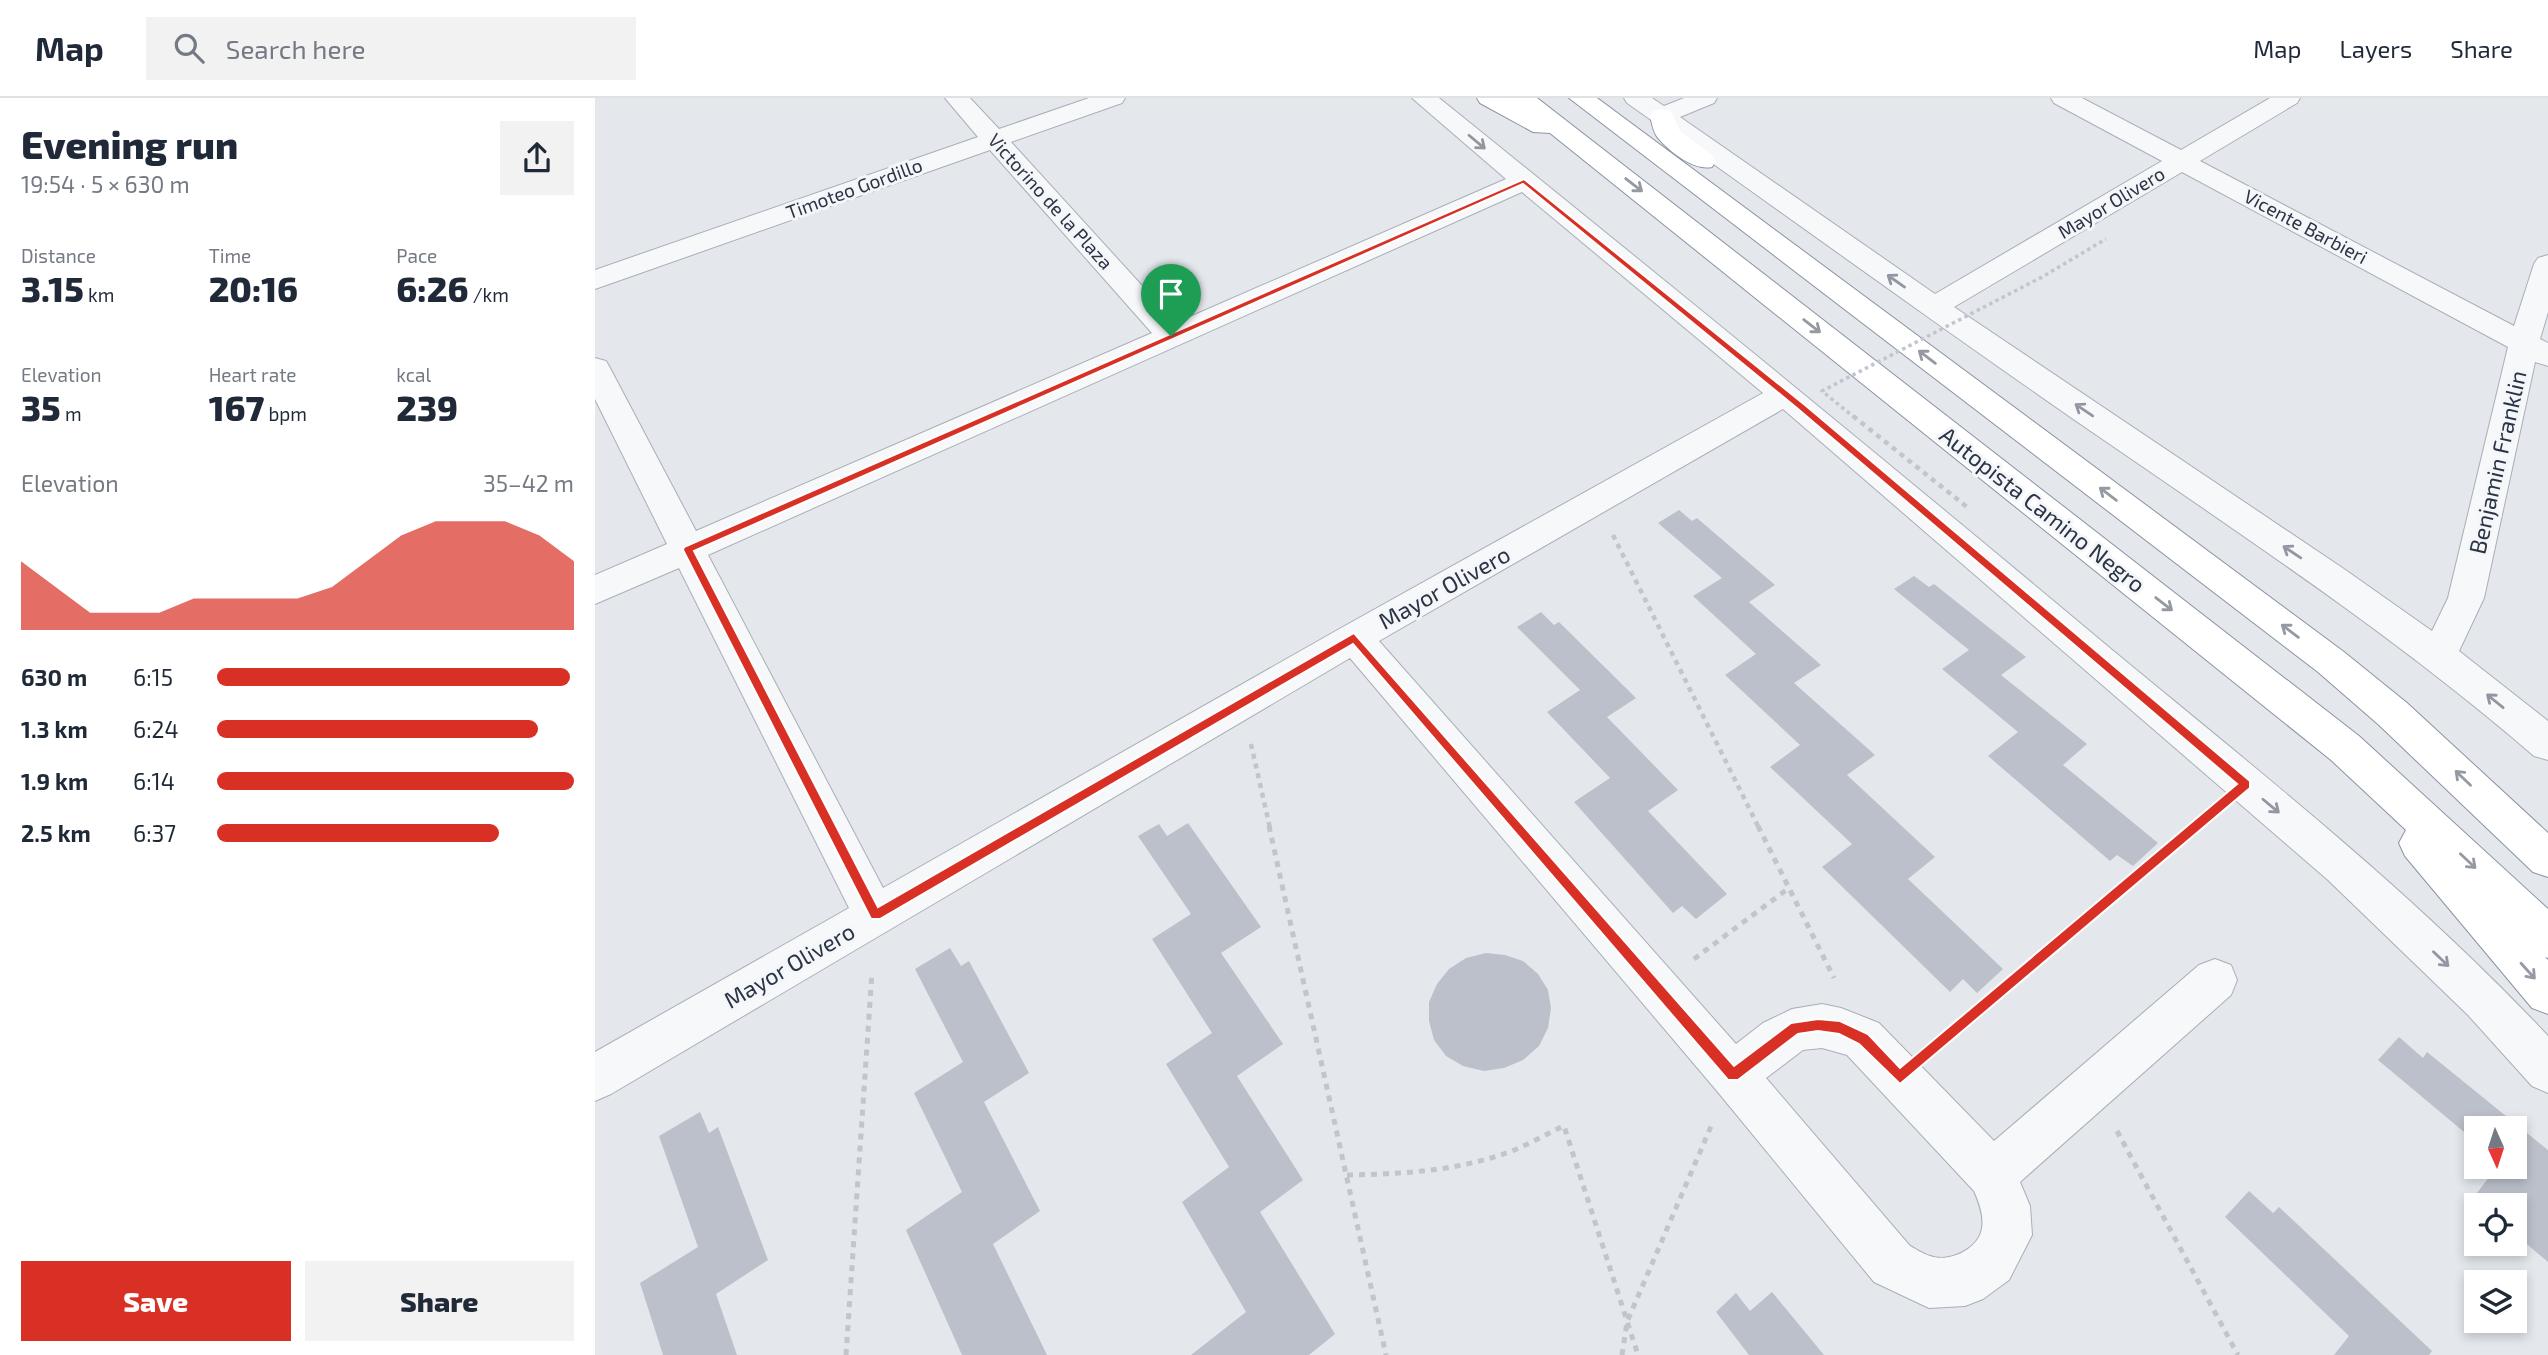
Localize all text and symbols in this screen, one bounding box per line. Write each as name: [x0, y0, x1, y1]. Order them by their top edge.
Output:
search box: [146, 17, 636, 80]
text: Map: [35, 28, 104, 68]
icon: search: [170, 29, 208, 67]
text: Search here: [226, 33, 365, 64]
text: Map: [2253, 34, 2301, 63]
text: Layers: [2339, 34, 2412, 63]
text: Share: [2450, 34, 2513, 63]
text: Evening run: [21, 121, 238, 167]
button: share: [500, 121, 574, 195]
street label: Victorino de la Plaza: [984, 128, 1118, 274]
one-way arrow: [1467, 134, 1485, 150]
street label: Timoteo Gordillo: [783, 153, 925, 223]
street label: Mayor Olivero: [2053, 161, 2169, 243]
text: 19:54 · 5 × 630 m: [21, 170, 190, 198]
one-way arrow: [1624, 177, 1642, 192]
street label: Vicente Barbieri: [2240, 184, 2372, 268]
text: Distance: [21, 244, 96, 267]
text: Time: [209, 244, 251, 267]
text: Pace: [396, 244, 437, 267]
pin: [1141, 264, 1201, 336]
text: 3.15: [21, 267, 84, 309]
text: 20:16: [209, 267, 298, 309]
text: 6:26: [396, 267, 468, 309]
one-way arrow: [1887, 274, 1906, 288]
icon: arrive: [1152, 275, 1190, 313]
text: km: [84, 283, 114, 306]
text: /km: [468, 283, 509, 306]
one-way arrow: [1802, 318, 1821, 333]
one-way arrow: [1918, 350, 1937, 364]
text: Elevation: [21, 363, 102, 386]
text: Heart rate: [209, 363, 297, 386]
text: kcal: [396, 363, 431, 386]
street label: Benjamin Franklin: [2462, 367, 2532, 557]
text: 35: [21, 386, 61, 428]
text: 167: [209, 386, 264, 428]
text: 239: [396, 386, 458, 428]
text: m: [61, 402, 82, 425]
text: bpm: [264, 402, 307, 425]
one-way arrow: [2075, 403, 2094, 417]
street label: Autopista Camino Negro: [1935, 420, 2151, 598]
text: Elevation: [21, 469, 119, 497]
text: 35–42 m: [483, 469, 574, 497]
one-way arrow: [2099, 487, 2118, 502]
street label: Mayor Olivero: [1373, 539, 1515, 635]
one-way arrow: [2283, 545, 2302, 559]
one-way arrow: [2154, 596, 2172, 611]
one-way arrow: [2281, 624, 2300, 638]
text: 630 m: [21, 663, 87, 691]
text: 6:15: [133, 663, 173, 691]
one-way arrow: [2486, 694, 2504, 709]
text: 1.3 km: [21, 715, 88, 743]
text: 6:24: [133, 715, 179, 743]
text: 1.9 km: [21, 767, 88, 795]
text: 6:14: [133, 767, 175, 795]
one-way arrow: [2455, 770, 2472, 787]
one-way arrow: [2262, 798, 2280, 814]
text: 2.5 km: [21, 819, 91, 847]
text: 6:37: [133, 819, 176, 847]
one-way arrow: [2459, 852, 2476, 869]
street label: Mayor Olivero: [719, 916, 859, 1014]
one-way arrow: [2432, 950, 2449, 967]
one-way arrow: [2520, 962, 2536, 980]
north arrow: [2464, 1116, 2527, 1180]
map controls: [2464, 1116, 2527, 1333]
button: locate: [2464, 1193, 2527, 1256]
button: Save: [21, 1261, 291, 1341]
button: Share: [305, 1261, 574, 1341]
button: layers: [2464, 1270, 2527, 1333]

